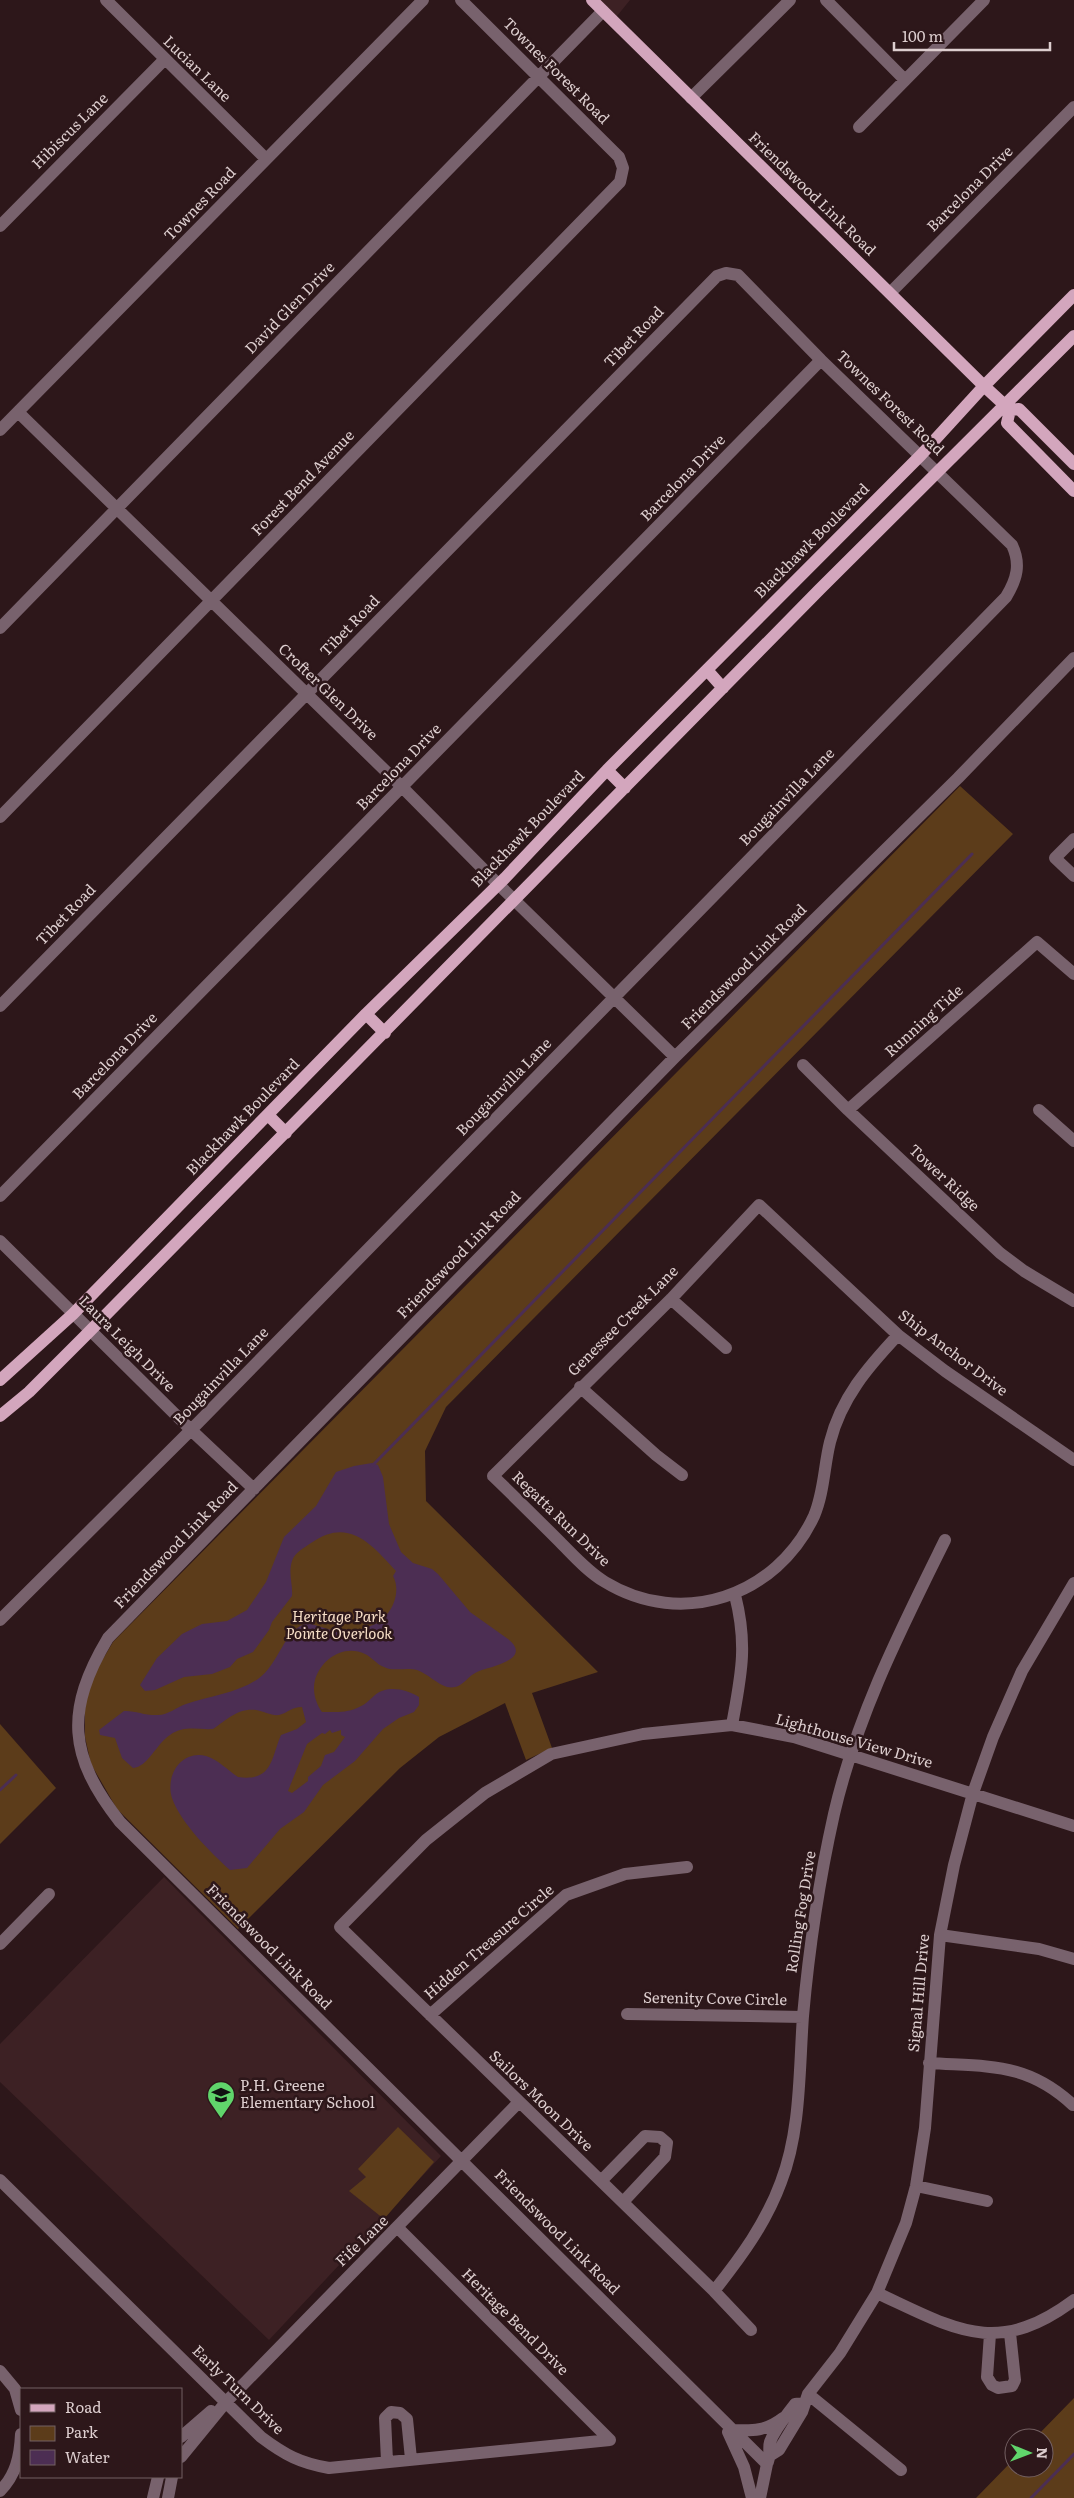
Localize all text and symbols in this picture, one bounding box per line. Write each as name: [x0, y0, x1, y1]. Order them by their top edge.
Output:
street label: Townes Forest Road: [499, 11, 616, 128]
scale bar: [894, 20, 1050, 52]
text: 100 m: [902, 24, 943, 47]
street label: Lucian Lane: [159, 29, 238, 107]
street label: Hibiscus Lane: [25, 86, 113, 173]
street label: Friendswood Link Road: [744, 126, 882, 260]
street label: Barcelona Drive: [921, 139, 1017, 236]
street label: Townes Road: [158, 161, 240, 245]
street label: David Glen Drive: [239, 255, 339, 359]
street label: Tibet Road: [598, 300, 668, 372]
street label: Townes Forest Road: [832, 344, 950, 460]
street label: Forest Bend Avenue: [245, 424, 359, 540]
street label: Barcelona Drive: [634, 428, 730, 526]
street label: Blackhawk Boulevard: [748, 477, 874, 603]
street label: Tibet Road: [314, 589, 384, 661]
street label: Crofter Glen Drive: [274, 637, 384, 745]
street label: Barcelona Drive: [350, 717, 446, 815]
street label: Bougainvilla Lane: [733, 741, 839, 850]
street label: Blackhawk Boulevard: [465, 764, 589, 892]
street label: Tibet Road: [30, 878, 100, 950]
street label: Friendswood Link Road: [675, 898, 811, 1034]
street label: Running Tide: [879, 978, 967, 1061]
street label: Barcelona Drive: [66, 1006, 162, 1104]
street label: Bougainvilla Lane: [450, 1031, 556, 1140]
street label: Blackhawk Boulevard: [180, 1052, 304, 1180]
street label: Tower Ridge: [904, 1138, 986, 1216]
street label: Friendswood Link Road: [391, 1185, 525, 1323]
street label: Genessee Creek Lane: [561, 1259, 683, 1381]
street label: Laura Leigh Drive: [75, 1290, 182, 1396]
street label: Ship Anchor Drive: [894, 1303, 1014, 1401]
street label: Bougainvilla Lane: [167, 1320, 273, 1429]
street label: Regatta Run Drive: [508, 1465, 617, 1571]
street label: Friendswood Link Road: [108, 1475, 242, 1613]
park label: Heritage Park Pointe Overlook: [285, 1604, 393, 1644]
street label: Lighthouse View Drive: [773, 1706, 936, 1773]
street label: Rolling Fog Drive: [778, 1849, 821, 1975]
street label: Friendswood Link Road: [202, 1878, 338, 2014]
street label: Hidden Treasure Circle: [418, 1878, 558, 2004]
street label: Signal Hill Drive: [901, 1933, 934, 2053]
street label: Serenity Cove Circle: [643, 1985, 787, 2010]
street label: Sailors Moon Drive: [485, 2044, 599, 2156]
place label: P.H. Greene Elementary School: [240, 2073, 375, 2113]
school or university icon: P.H. Greene Elementary School: [206, 2080, 236, 2119]
street label: Friendswood Link Road: [490, 2163, 626, 2299]
street label: Fife Lane: [329, 2209, 393, 2271]
street label: Heritage Bend Drive: [457, 2262, 575, 2380]
street label: Early Turn Drive: [188, 2339, 290, 2439]
legend: [20, 2388, 182, 2478]
text: Road: [65, 2395, 101, 2418]
text: Park: [65, 2420, 99, 2443]
north arrow: [1004, 2428, 1054, 2478]
text: Water: [65, 2445, 110, 2468]
text: N: [1033, 2447, 1053, 2460]

